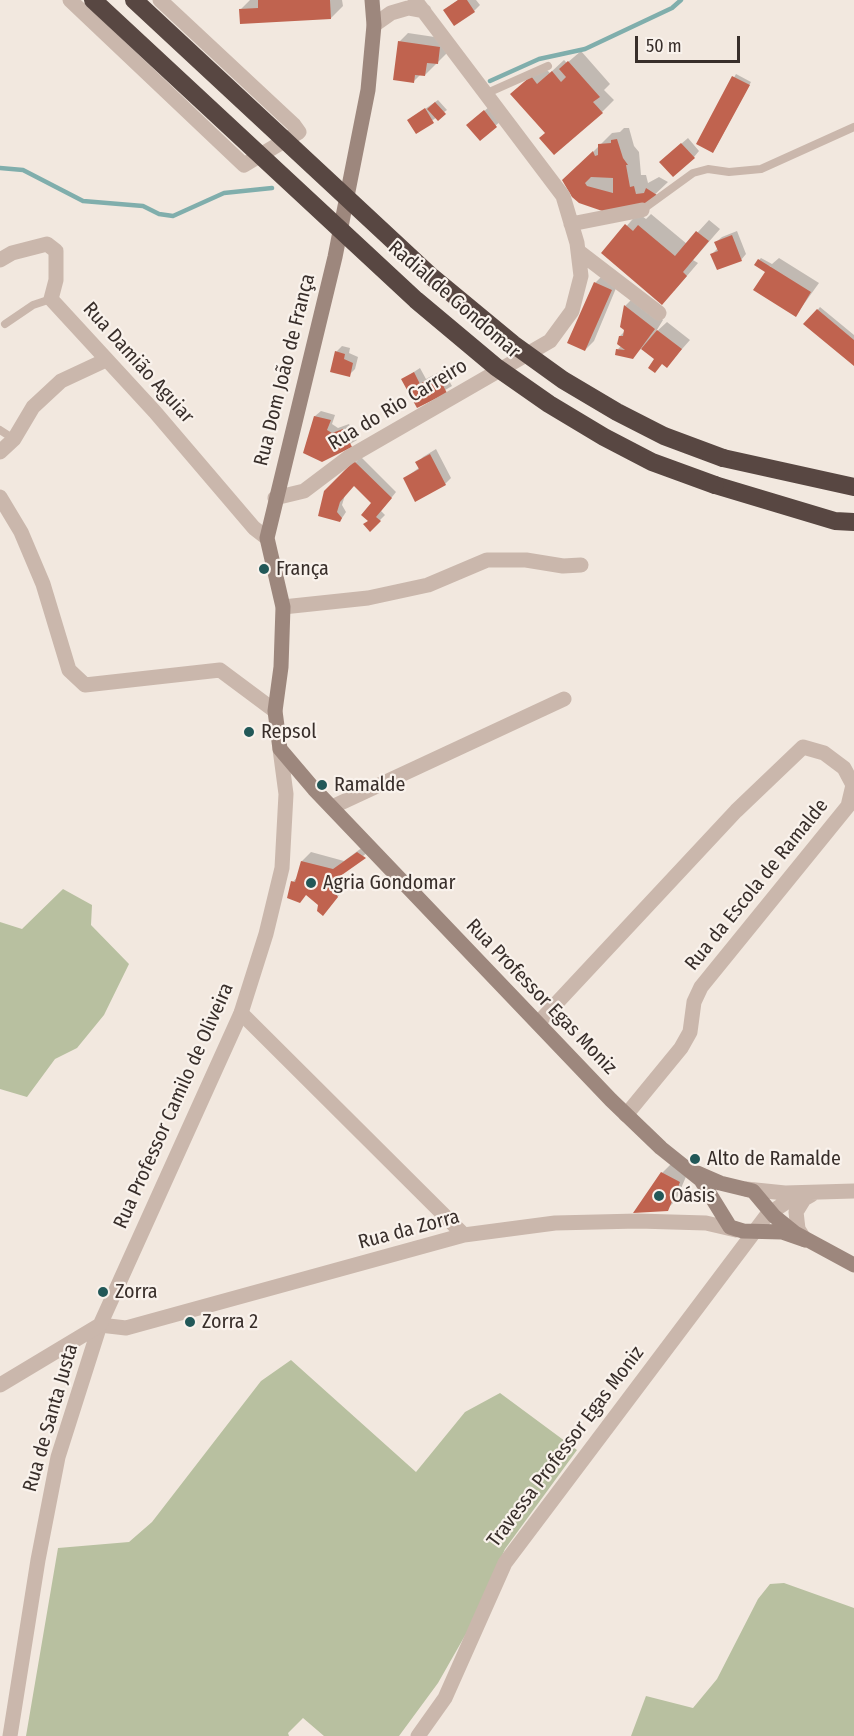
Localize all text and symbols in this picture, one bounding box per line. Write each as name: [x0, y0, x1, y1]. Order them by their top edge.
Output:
scale bar: [638, 24, 743, 62]
text: 50 m: [646, 35, 682, 57]
street label: Radial de Gondomar: [383, 236, 525, 364]
street label: Rua Dom João de França: [250, 271, 320, 469]
street label: Rua Damião Aguiar: [77, 298, 199, 428]
street label: Rua do Rio Carreiro: [324, 354, 472, 456]
place label: França: [276, 557, 329, 581]
marker: França: [257, 562, 271, 576]
place label: Repsol: [261, 720, 316, 744]
marker: Repsol: [242, 725, 256, 739]
place label: Ramalde: [334, 773, 405, 797]
marker: Ramalde: [315, 778, 329, 792]
street label: Rua da Escola de Ramalde: [680, 794, 834, 976]
place label: Agria Gondomar: [323, 871, 455, 895]
marker: Agria Gondomar: [304, 876, 318, 890]
street label: Rua Professor Egas Moniz: [461, 914, 621, 1080]
street label: Rua Professor Camilo de Oliveira: [109, 979, 239, 1233]
place label: Alto de Ramalde: [707, 1147, 841, 1171]
marker: Alto de Ramalde: [688, 1152, 702, 1166]
place label: Oásis: [671, 1184, 715, 1208]
marker: Oásis: [652, 1189, 666, 1203]
street label: Rua da Zorra: [356, 1205, 462, 1255]
place label: Zorra: [115, 1280, 158, 1304]
marker: Zorra: [96, 1285, 110, 1299]
place label: Zorra 2: [202, 1310, 258, 1334]
marker: Zorra 2: [183, 1315, 197, 1329]
street label: Rua de Santa Justa: [18, 1341, 84, 1495]
street label: Travessa Professor Egas Moniz: [483, 1342, 649, 1552]

